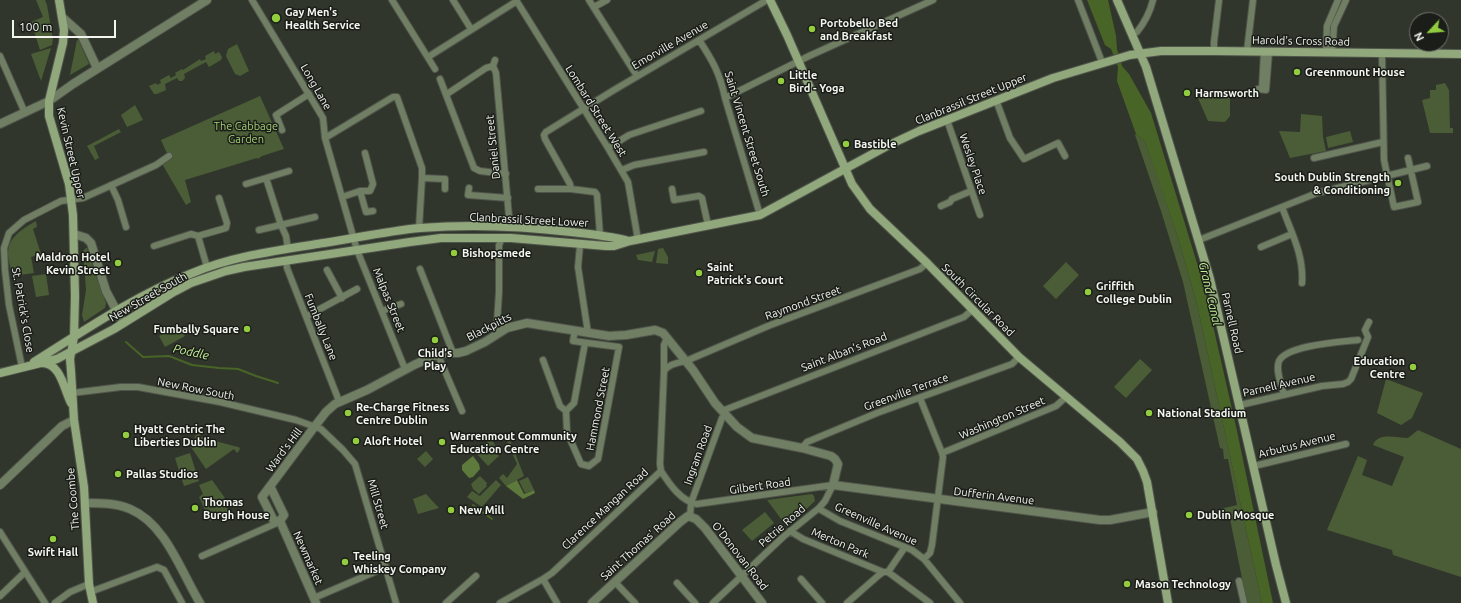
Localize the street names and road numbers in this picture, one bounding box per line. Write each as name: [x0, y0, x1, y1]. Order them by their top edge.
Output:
street label: Emorville Avenue: [629, 18, 711, 72]
street label: Harold's Cross Road: [1252, 34, 1350, 48]
street label: Long Lane: [298, 62, 334, 112]
street label: Lombard Street West: [563, 63, 629, 159]
street label: Saint Vincent Street South: [722, 70, 772, 198]
street label: Clanbrassil Street Upper: [913, 71, 1029, 127]
street label: Kevin Street Upper: [54, 106, 88, 200]
street label: Daniel Street: [483, 114, 503, 180]
street label: Wesley Place: [956, 132, 990, 196]
street label: Clanbrassil Street Lower: [469, 210, 589, 230]
street label: South Circular Road: [939, 261, 1017, 339]
street label: St. Patrick's Close: [9, 266, 37, 354]
street label: Malpas Street: [370, 266, 408, 334]
street label: New Street South: [107, 269, 189, 325]
street label: Raymond Street: [763, 283, 843, 323]
street label: Parnell Road: [1219, 291, 1245, 355]
street label: Fumbally Lane: [302, 292, 340, 362]
street label: Blackpitts: [464, 310, 514, 344]
street label: Saint Alban's Road: [799, 330, 889, 374]
street label: Hammond Street: [583, 366, 613, 452]
street label: Parnell Avenue: [1241, 370, 1317, 400]
street label: Greenville Terrace: [862, 371, 950, 413]
street label: New Row South: [156, 375, 236, 403]
street label: Washington Street: [957, 394, 1047, 442]
street label: Ingram Road: [681, 423, 715, 487]
street label: Ward's Hill: [263, 425, 305, 475]
street label: Arbutus Avenue: [1257, 429, 1337, 461]
street label: Clarence Mangan Road: [559, 466, 651, 552]
street label: The Coombe: [64, 467, 82, 531]
street label: Gilbert Road: [729, 475, 791, 497]
street label: Mill Street: [365, 478, 391, 530]
street label: Dufferin Avenue: [953, 485, 1035, 507]
street label: Greenville Avenue: [833, 500, 919, 548]
street label: Petrie Road: [756, 502, 808, 550]
street label: Saint Thomas' Road: [598, 509, 678, 583]
street label: O'Donovan Road: [709, 519, 771, 593]
street label: Merton Park: [809, 525, 871, 561]
street label: Newmarket: [290, 529, 326, 587]

